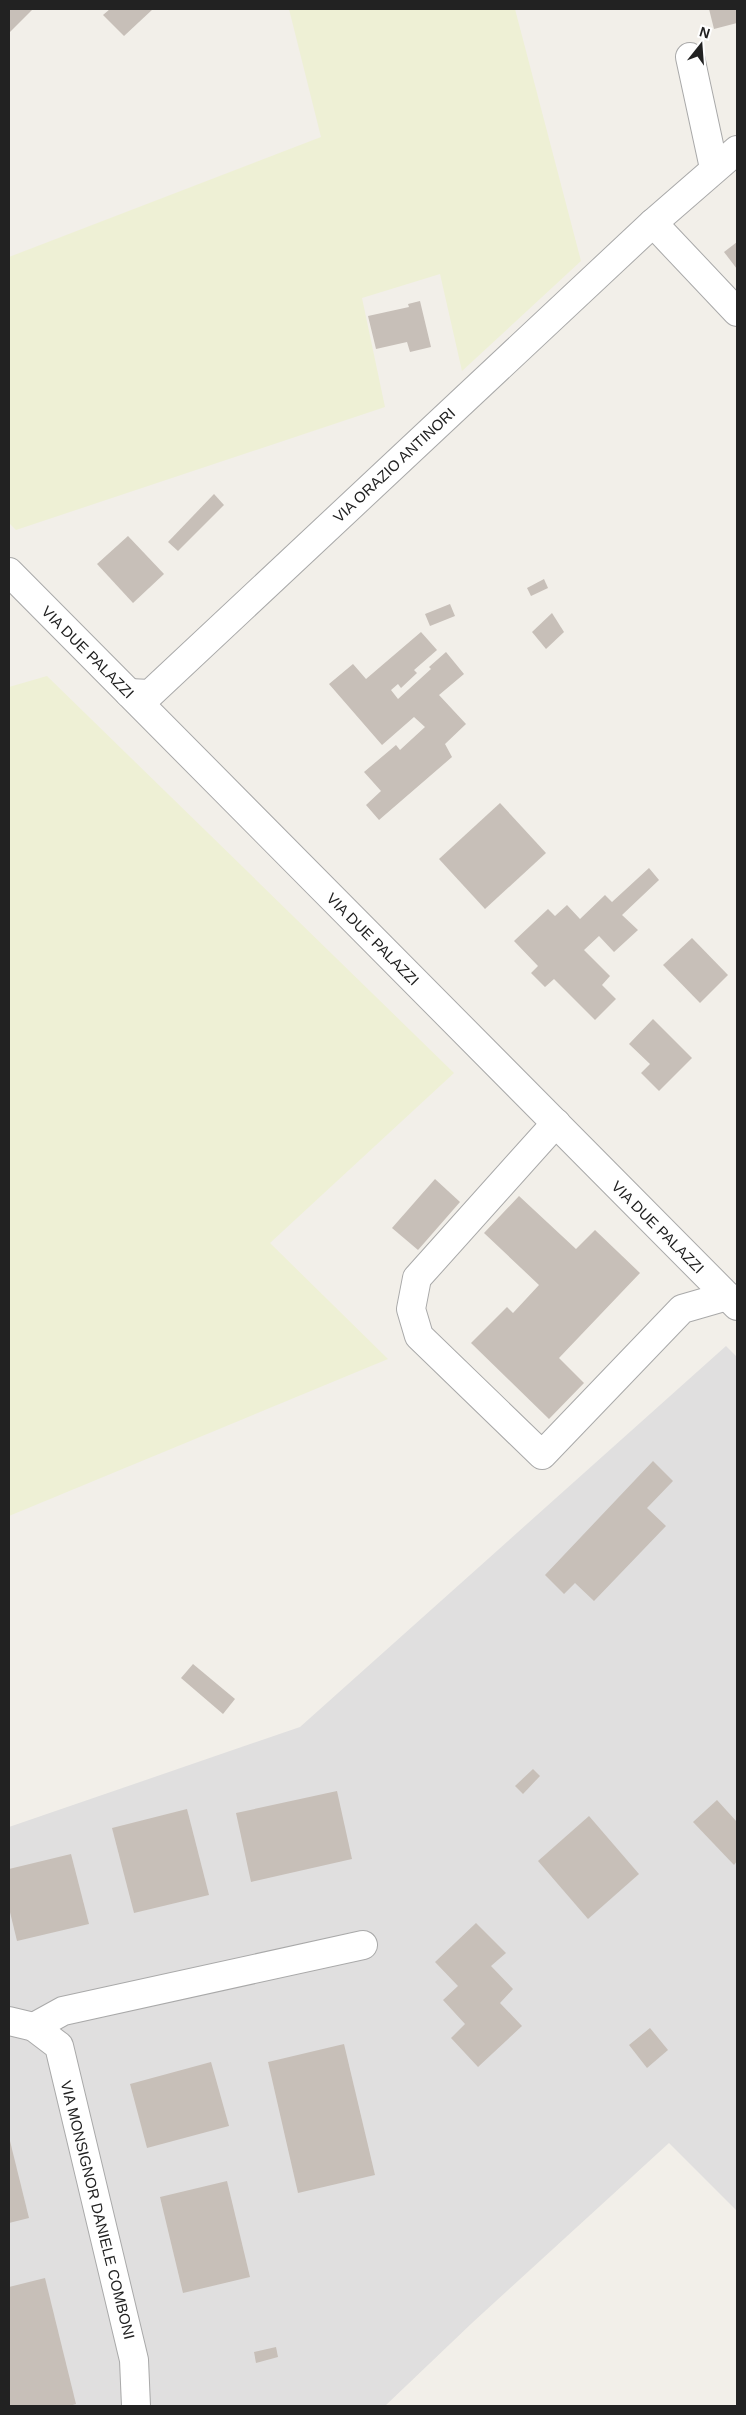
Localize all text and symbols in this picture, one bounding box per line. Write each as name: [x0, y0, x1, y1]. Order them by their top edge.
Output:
north arrow: [676, 20, 726, 70]
text: N: [698, 23, 712, 42]
street label: VIA ORAZIO ANTINORI: [330, 404, 458, 526]
street label: VIA DUE PALAZZI: [38, 602, 138, 702]
street label: VIA DUE PALAZZI: [323, 889, 423, 989]
street label: VIA DUE PALAZZI: [608, 1177, 708, 1277]
street label: VIA MONSIGNOR DANIELE COMBONI: [58, 2079, 138, 2341]

